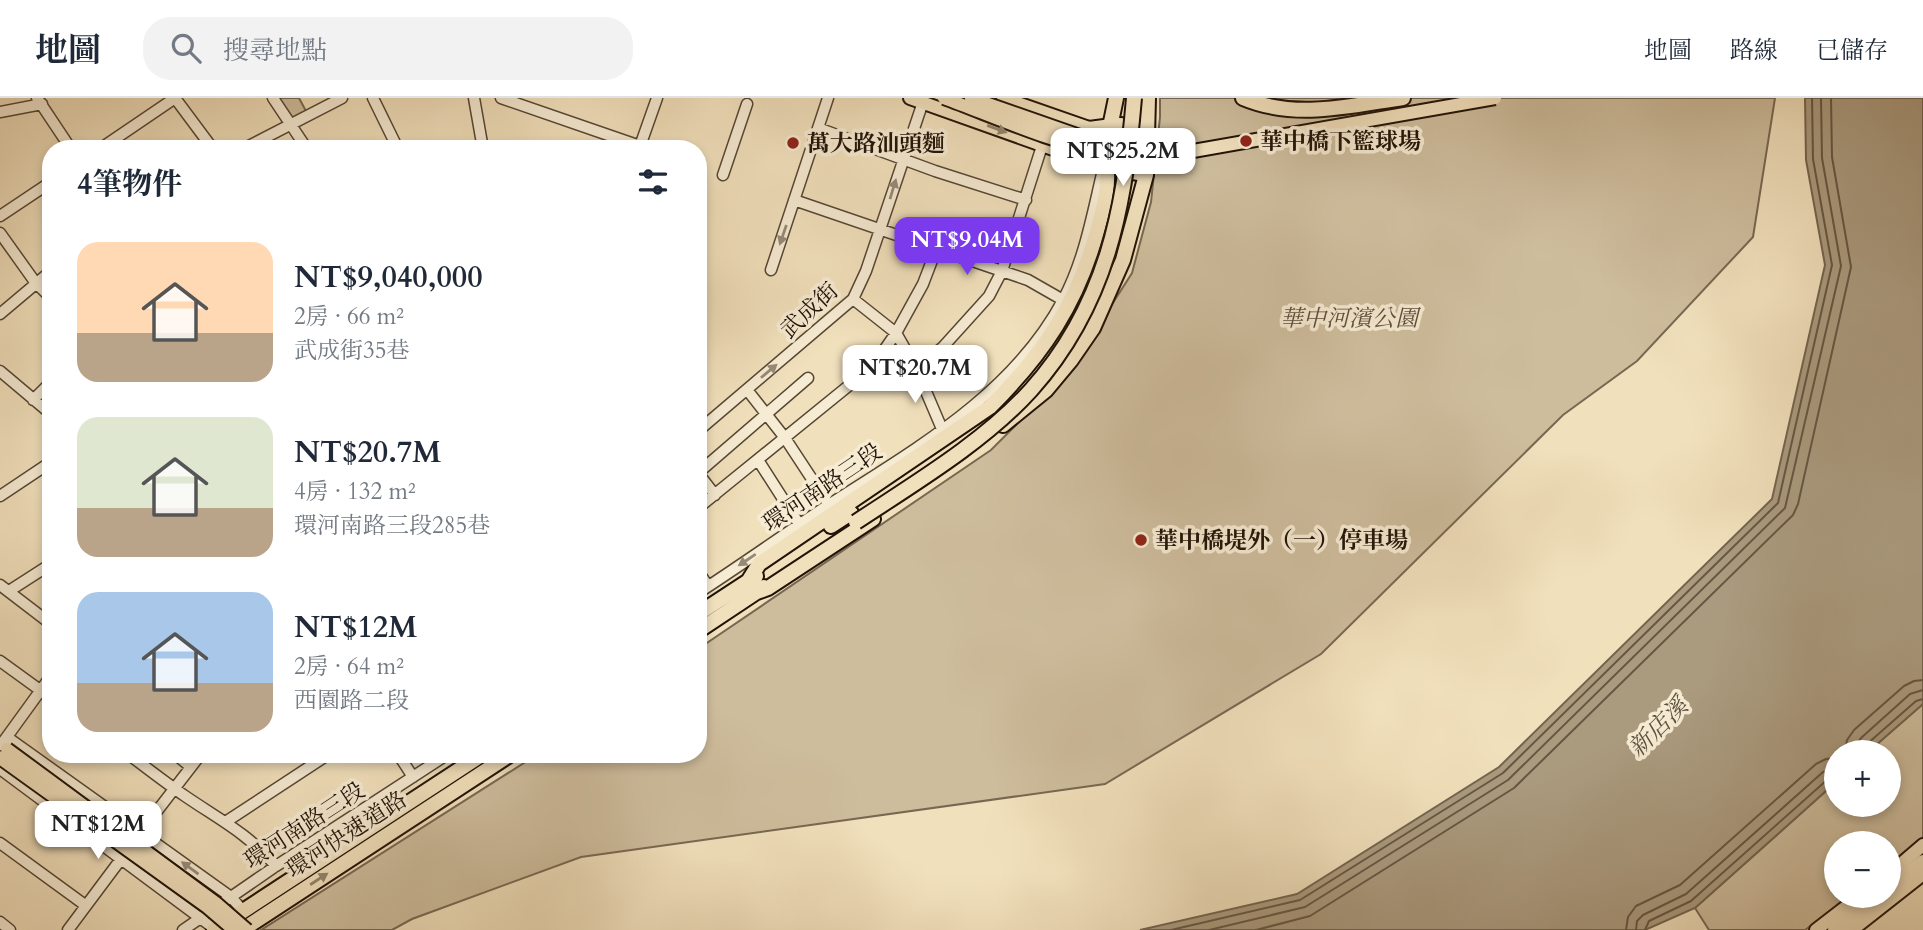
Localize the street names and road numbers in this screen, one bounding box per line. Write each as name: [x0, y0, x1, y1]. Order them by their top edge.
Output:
street label: 武成街: [774, 276, 845, 345]
street label: 環河南路三段: [756, 436, 888, 539]
street label: 環河南路三段: [238, 775, 371, 876]
street label: 環河快速道路: [280, 784, 413, 885]

